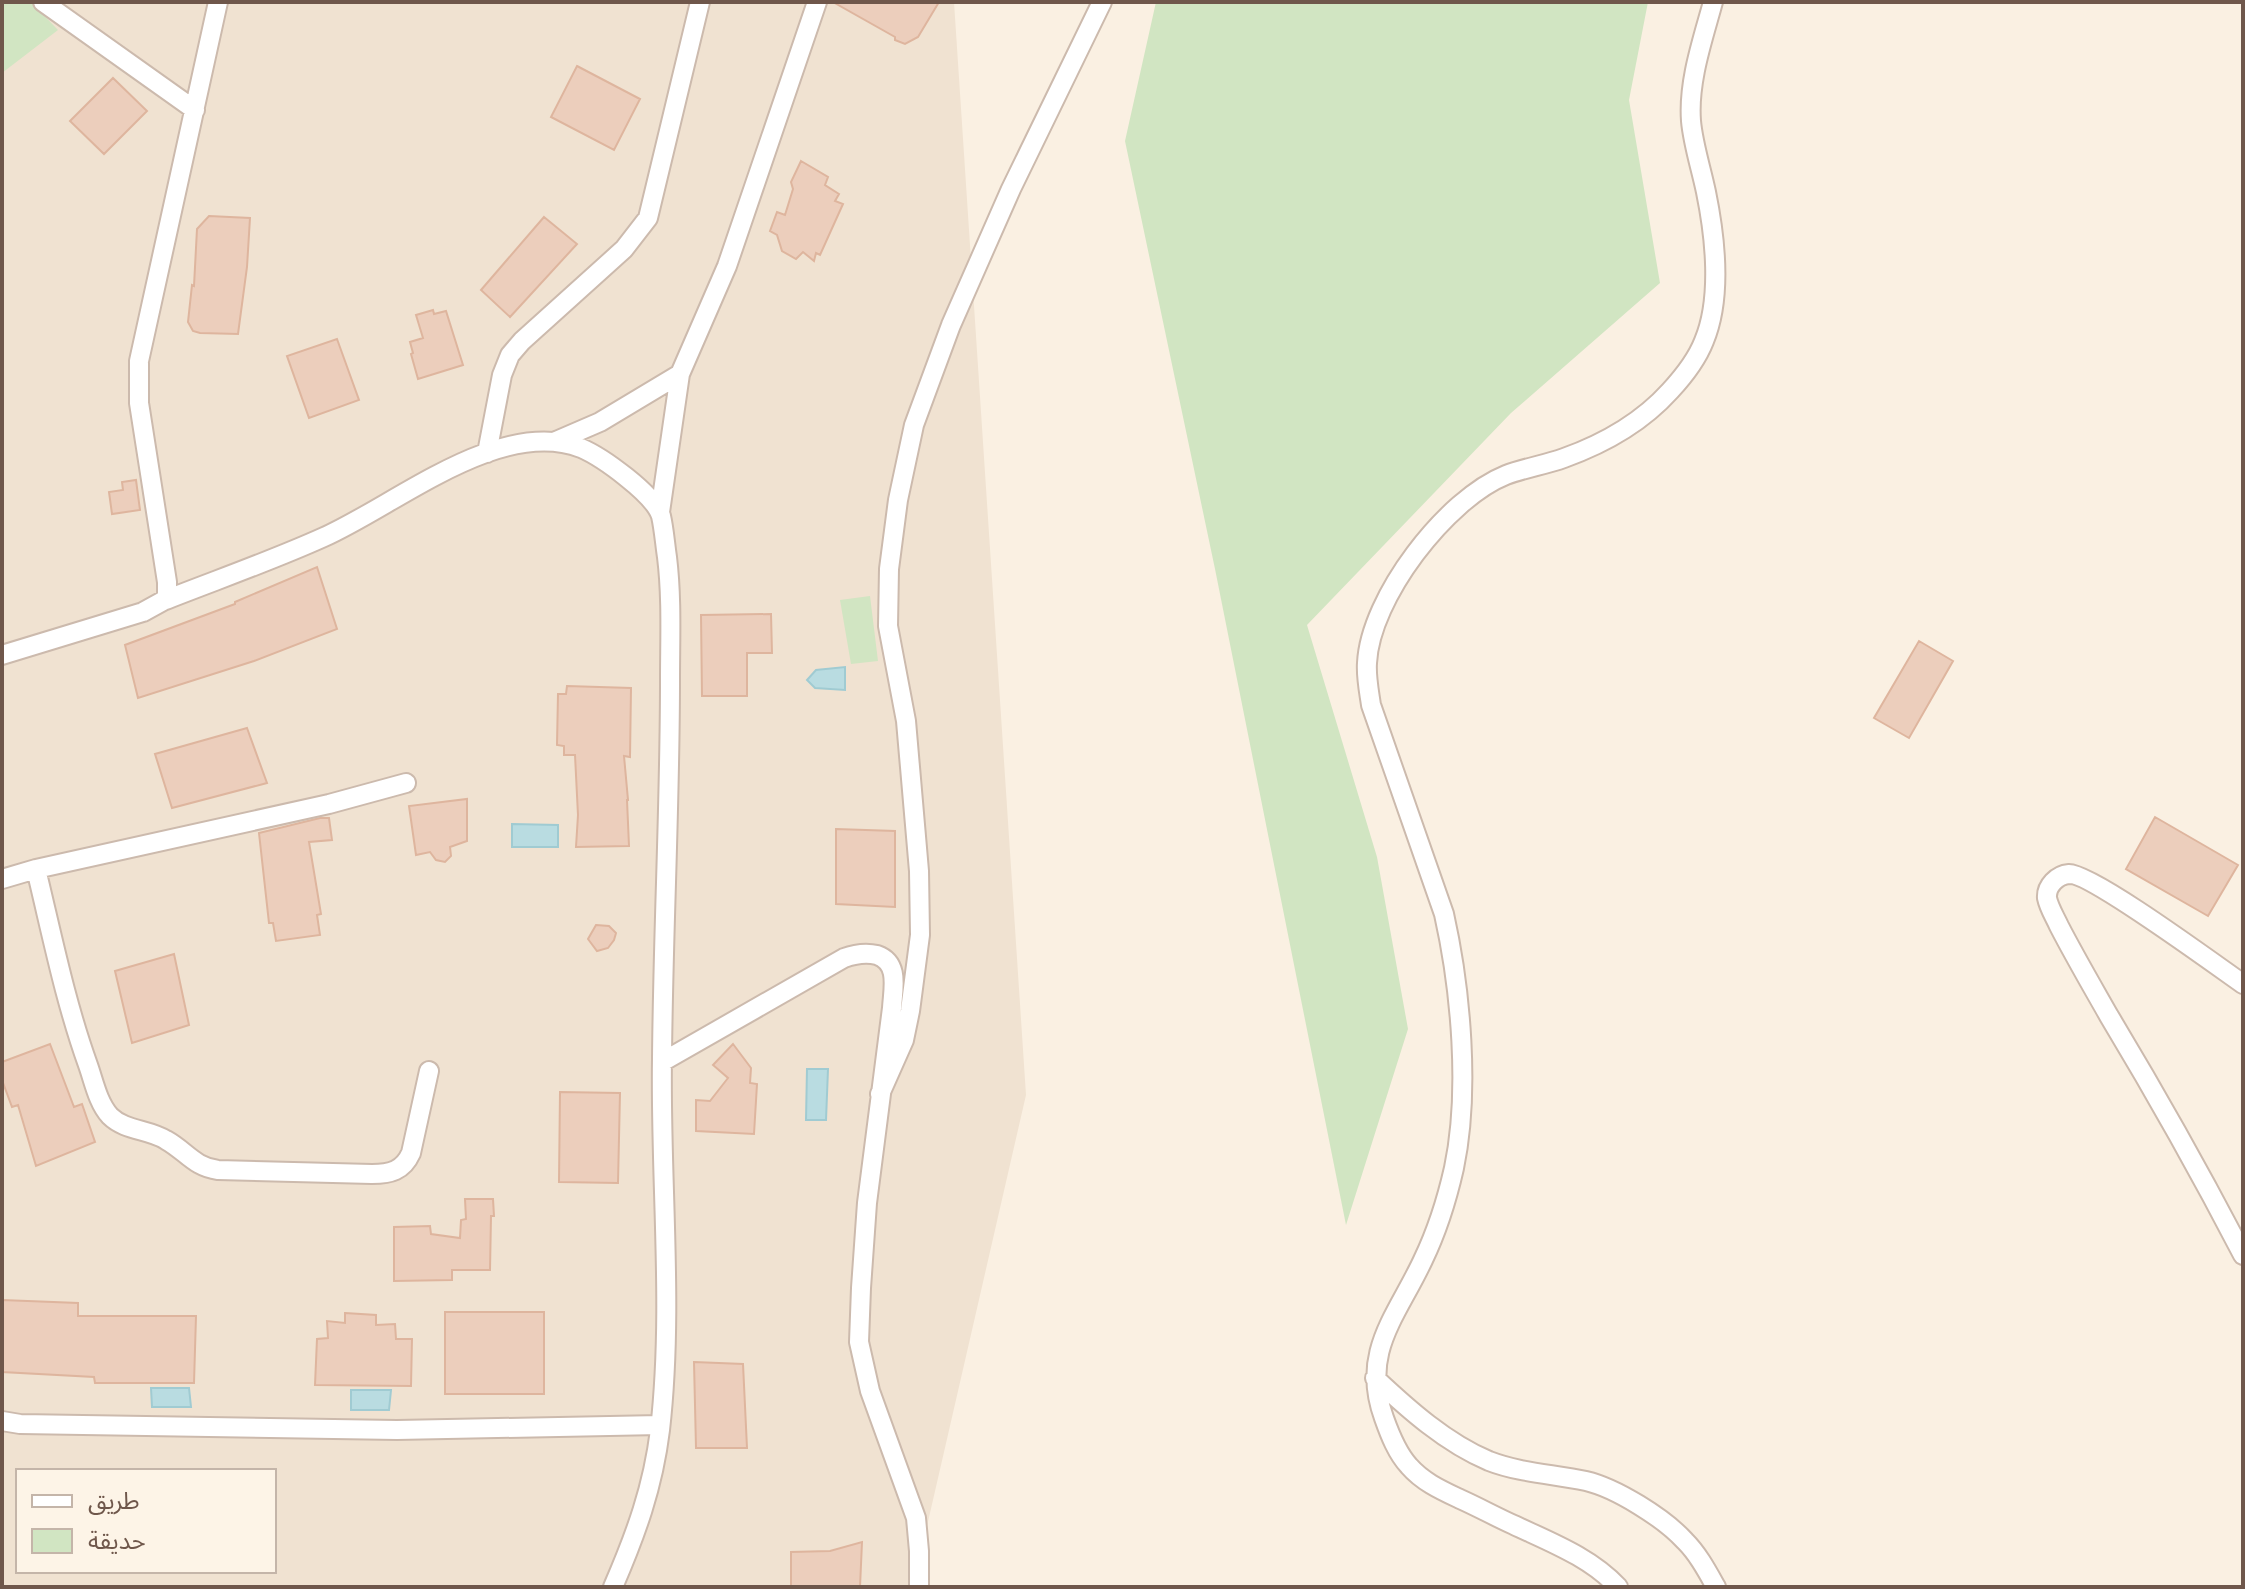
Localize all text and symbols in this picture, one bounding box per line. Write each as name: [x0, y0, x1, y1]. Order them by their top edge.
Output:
legend: [16, 1469, 276, 1573]
text: طريق: [88, 1485, 140, 1516]
text: حديقة: [88, 1525, 146, 1554]

